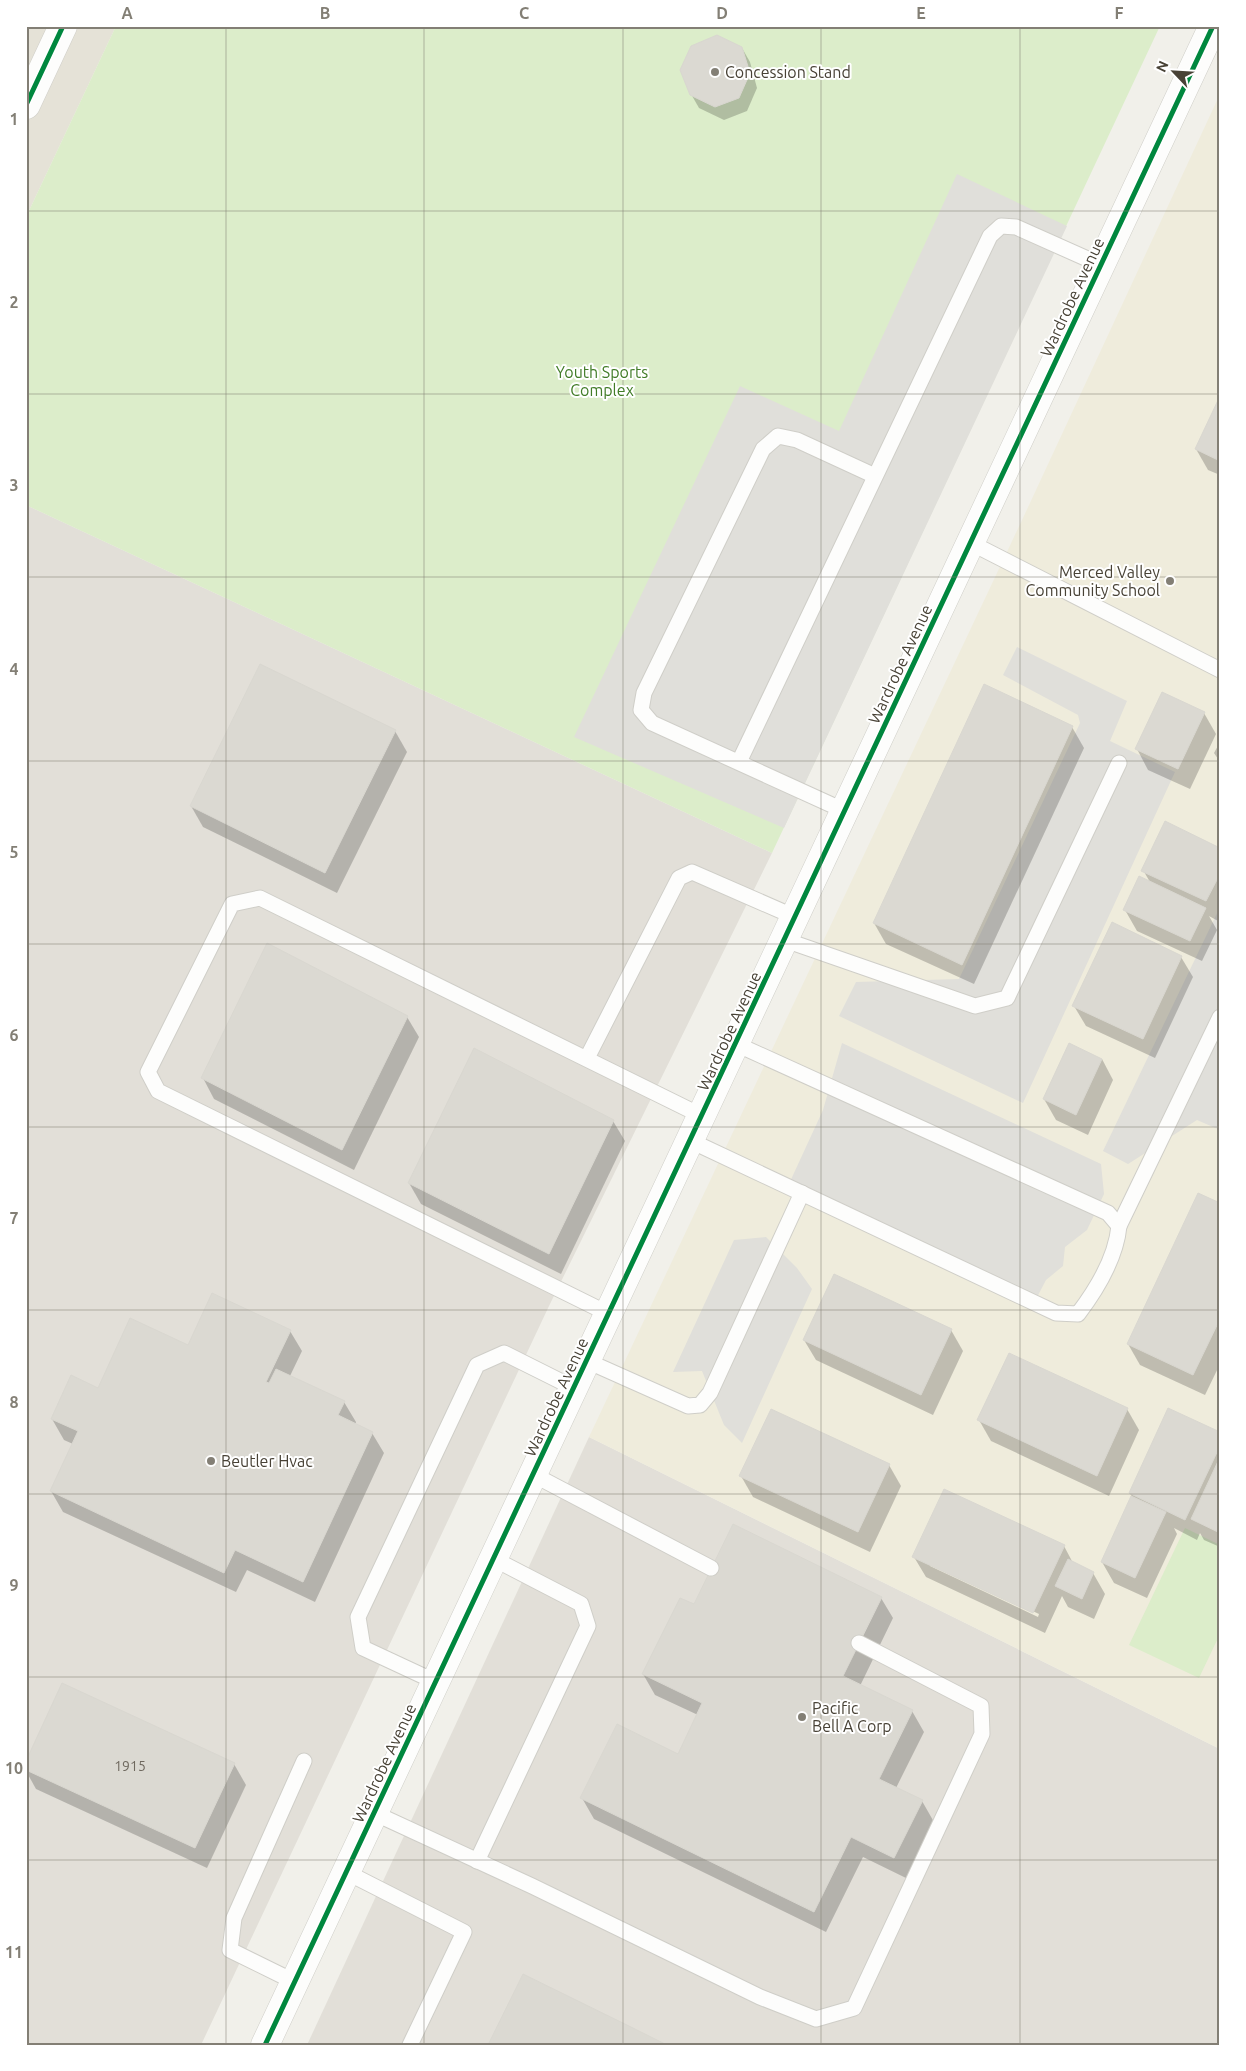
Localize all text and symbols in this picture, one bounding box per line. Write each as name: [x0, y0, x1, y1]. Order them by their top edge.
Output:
text: A: [121, 4, 133, 22]
text: B: [320, 4, 330, 22]
text: C: [519, 4, 529, 22]
text: D: [716, 4, 728, 22]
text: E: [916, 4, 926, 22]
text: F: [1115, 4, 1124, 22]
north arrow: [1148, 48, 1198, 98]
text: N: [1153, 58, 1172, 75]
place label: Concession Stand: [725, 63, 851, 81]
marker: Concession Stand: [709, 66, 721, 78]
text: 1: [9, 110, 19, 128]
street label: Wardrobe Avenue: [1037, 235, 1107, 359]
text: 2: [9, 293, 19, 311]
park label: Youth Sports Complex: [556, 363, 648, 399]
text: 3: [9, 476, 19, 494]
place label: Merced Valley Community School: [1026, 563, 1160, 599]
marker: Merced Valley Community School: [1164, 575, 1176, 587]
street label: Wardrobe Avenue: [865, 602, 935, 726]
text: 4: [9, 660, 19, 678]
text: 5: [9, 843, 19, 861]
street label: Wardrobe Avenue: [694, 969, 764, 1093]
text: 6: [9, 1026, 19, 1044]
text: 7: [9, 1209, 19, 1227]
street label: Wardrobe Avenue: [521, 1335, 591, 1459]
text: 8: [9, 1393, 19, 1411]
place label: Beutler Hvac: [221, 1452, 313, 1470]
marker: Beutler Hvac: [205, 1455, 217, 1467]
text: 9: [9, 1576, 19, 1594]
place label: Pacific Bell A Corp: [812, 1699, 892, 1735]
street label: Wardrobe Avenue: [349, 1701, 419, 1825]
marker: Pacific Bell A Corp: [796, 1711, 808, 1723]
house number: 1915: [114, 1758, 146, 1774]
text: 10: [5, 1759, 23, 1777]
text: 11: [5, 1943, 23, 1961]

